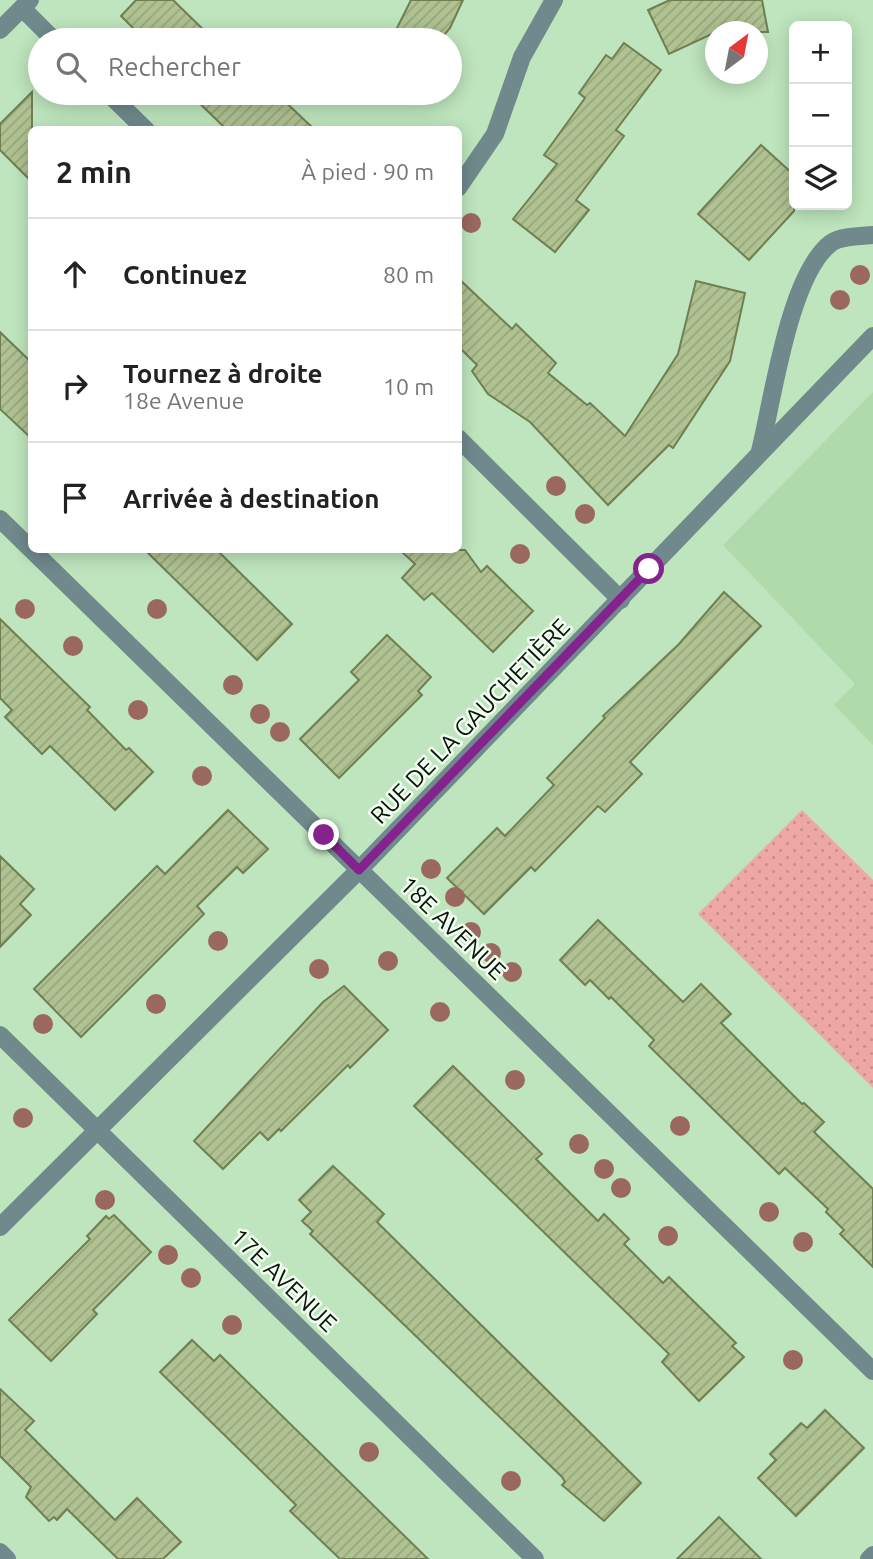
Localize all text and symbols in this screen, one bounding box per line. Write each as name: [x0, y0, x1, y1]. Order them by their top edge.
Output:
north arrow: [705, 21, 768, 84]
map controls: [789, 21, 852, 210]
button: +: [789, 21, 852, 84]
search box: [28, 28, 462, 105]
icon: search: [52, 48, 90, 86]
text: Rechercher: [108, 52, 241, 81]
button: −: [789, 84, 852, 147]
button: layers: [789, 147, 852, 210]
text: 2 min: [56, 155, 132, 189]
text: À pied · 90 m: [301, 159, 434, 184]
icon: ahead: [56, 255, 94, 293]
text: Continuez: [123, 260, 247, 289]
text: 80 m: [383, 262, 434, 287]
text: Tournez à droite: [123, 359, 322, 388]
icon: right: [56, 367, 94, 405]
text: 10 m: [383, 374, 434, 399]
text: 18e Avenue: [123, 388, 244, 413]
icon: arrive: [56, 479, 94, 517]
text: Arrivée à destination: [123, 484, 379, 513]
route start: [633, 553, 664, 584]
street label: RUE DE LA GAUCHETIÈRE: [364, 612, 575, 829]
route end: [308, 819, 339, 850]
street label: 18E AVENUE: [395, 871, 511, 985]
street label: 17E AVENUE: [226, 1223, 342, 1337]

